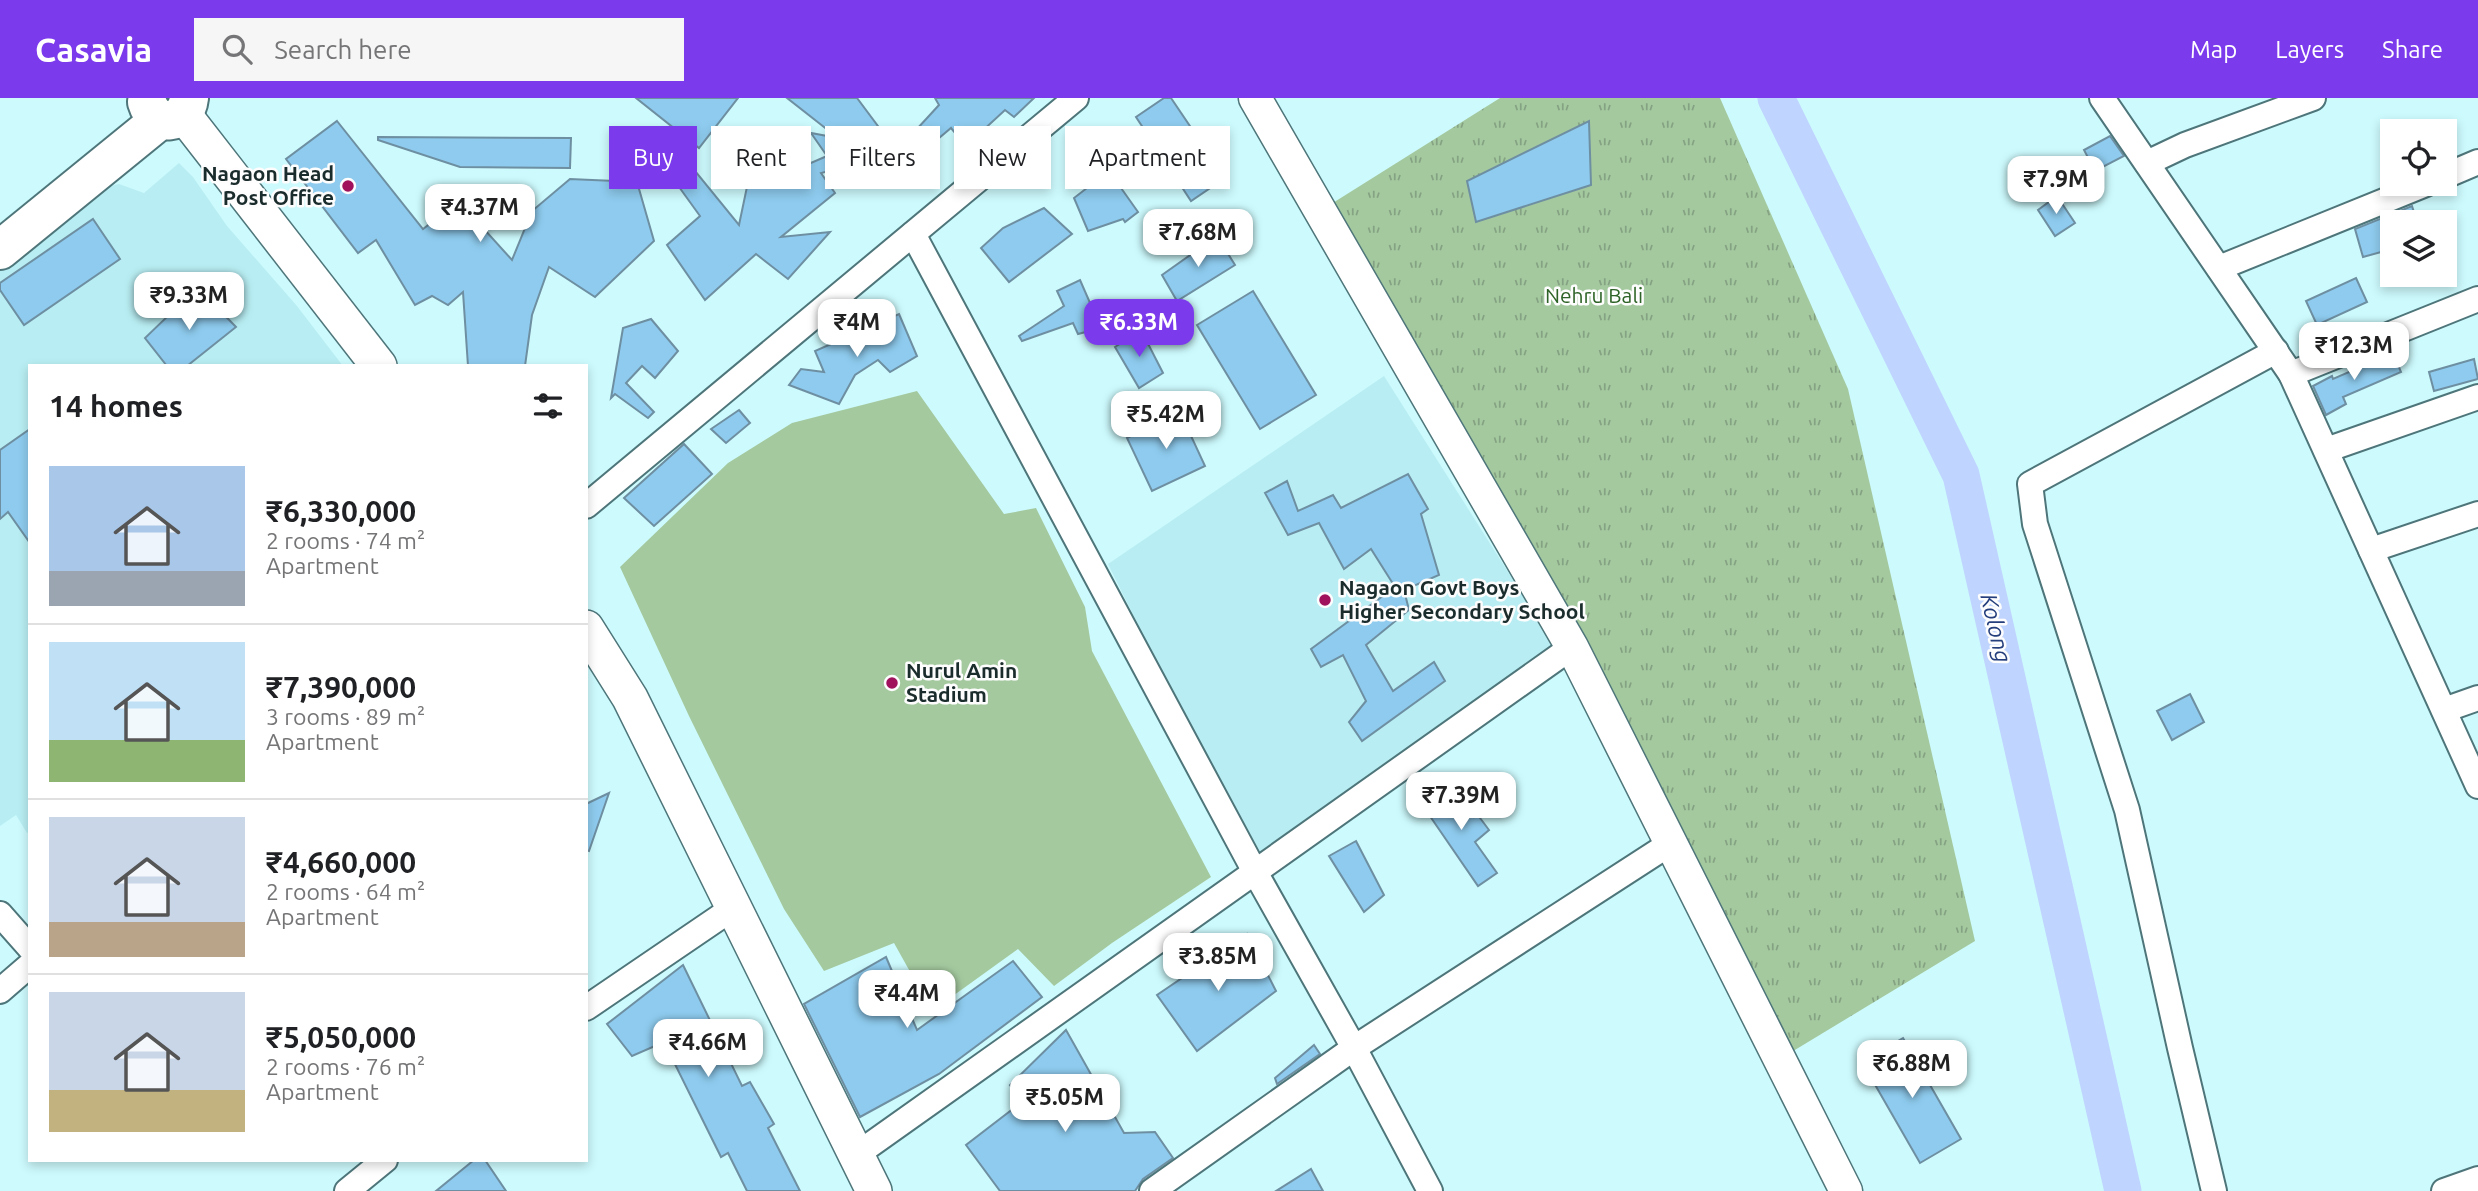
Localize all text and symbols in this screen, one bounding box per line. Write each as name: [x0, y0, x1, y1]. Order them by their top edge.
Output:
search box: [194, 18, 684, 81]
icon: search: [218, 30, 256, 68]
text: Casavia: [35, 31, 152, 68]
text: Search here: [274, 35, 412, 64]
text: Map: [2190, 36, 2237, 63]
text: Layers: [2275, 36, 2344, 63]
text: Share: [2382, 36, 2443, 63]
map controls: [2380, 119, 2457, 287]
button: locate: [2380, 119, 2457, 196]
chip: Buy: [609, 126, 697, 189]
chip: Rent: [711, 126, 811, 189]
chip: Filters: [825, 126, 940, 189]
chip: New: [954, 126, 1051, 189]
chip: Apartment: [1065, 126, 1230, 189]
pin: ₹7.9M: [2007, 156, 2105, 216]
place label: Nagaon Head Post Office: [202, 161, 334, 209]
text: ₹7.9M: [2023, 166, 2089, 191]
marker: Nagaon Head Post Office: [340, 178, 356, 194]
pin: ₹4.37M: [423, 184, 537, 244]
text: ₹4.37M: [441, 194, 519, 219]
pin: ₹7.68M: [1141, 209, 1255, 269]
button: layers: [2380, 210, 2457, 287]
text: ₹7.68M: [1159, 219, 1237, 244]
pin: ₹9.33M: [132, 272, 246, 332]
text: ₹9.33M: [150, 282, 228, 307]
park label: Nehru Bali: [1545, 283, 1643, 307]
pin: ₹4M: [823, 300, 891, 359]
pin: ₹6.33M: [1082, 300, 1196, 359]
text: ₹4M: [834, 309, 880, 334]
text: ₹6.33M: [1100, 309, 1178, 334]
pin: ₹12.3M: [2297, 322, 2411, 382]
text: ₹12.3M: [2315, 332, 2393, 357]
icon: filters: [529, 387, 567, 425]
text: 14 homes: [49, 389, 183, 423]
pin: ₹5.42M: [1109, 392, 1223, 451]
text: ₹5.42M: [1127, 401, 1205, 426]
icon: home: [105, 494, 189, 578]
text: ₹6,330,000: [266, 494, 416, 528]
text: 2 rooms · 74 m²: [266, 528, 425, 553]
text: Apartment: [266, 553, 379, 578]
place label: Nagaon Govt Boys Higher Secondary School: [1339, 575, 1585, 623]
water label: Kolong: [1976, 591, 2017, 665]
marker: Nagaon Govt Boys Higher Secondary School: [1317, 592, 1333, 608]
place label: Nurul Amin Stadium: [906, 658, 1017, 706]
icon: home: [105, 670, 189, 754]
text: ₹7,390,000: [266, 670, 416, 704]
marker: Nurul Amin Stadium: [884, 675, 900, 691]
text: 3 rooms · 89 m²: [266, 704, 425, 729]
text: Apartment: [266, 729, 379, 754]
pin: ₹7.39M: [1404, 772, 1518, 832]
text: ₹7.39M: [1422, 782, 1500, 807]
icon: home: [105, 845, 189, 929]
text: ₹4,660,000: [266, 845, 416, 879]
text: 2 rooms · 64 m²: [266, 879, 425, 904]
text: Apartment: [266, 904, 379, 929]
pin: ₹3.85M: [1161, 934, 1275, 993]
text: ₹3.85M: [1179, 943, 1257, 968]
pin: ₹4.4M: [858, 970, 956, 1030]
text: ₹4.4M: [874, 980, 940, 1005]
icon: home: [105, 1020, 189, 1104]
text: ₹5,050,000: [266, 1020, 416, 1054]
pin: ₹4.66M: [651, 1020, 765, 1079]
text: ₹4.66M: [669, 1029, 747, 1054]
pin: ₹6.88M: [1855, 1040, 1969, 1100]
text: ₹6.88M: [1873, 1050, 1951, 1075]
text: 2 rooms · 76 m²: [266, 1054, 425, 1079]
pin: ₹5.05M: [1008, 1074, 1122, 1134]
text: Apartment: [266, 1079, 379, 1104]
text: ₹5.05M: [1026, 1084, 1104, 1109]

